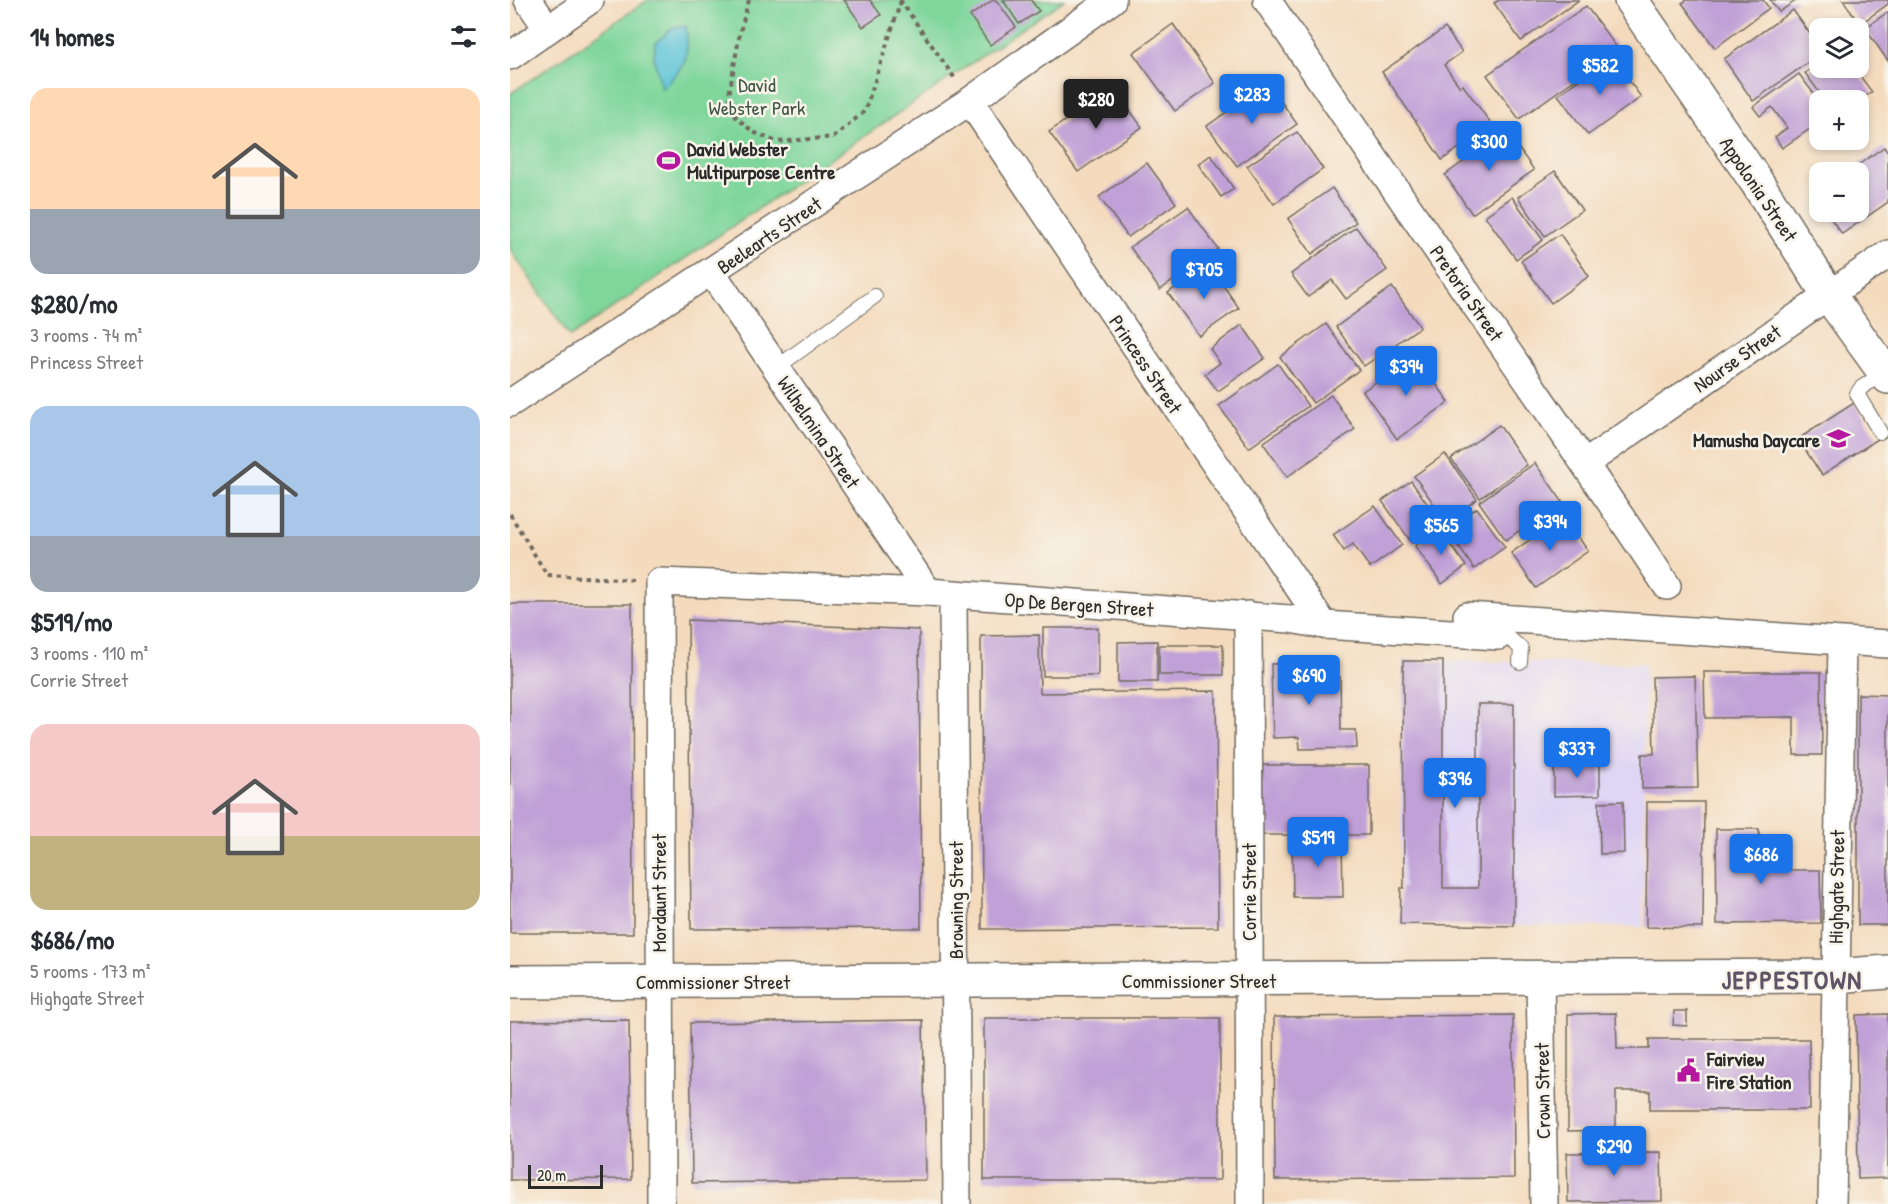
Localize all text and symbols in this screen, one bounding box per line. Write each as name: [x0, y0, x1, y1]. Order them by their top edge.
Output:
map controls: [1809, 18, 1869, 222]
button: layers: [1809, 18, 1869, 78]
text: 14 homes: [30, 19, 115, 54]
icon: filters: [447, 20, 480, 53]
pin: $582: [1564, 45, 1636, 96]
text: $582: [1582, 51, 1618, 78]
park label: David Webster Park: [709, 71, 805, 121]
pin: $283: [1216, 74, 1288, 125]
pin: $280: [1060, 79, 1132, 130]
text: $283: [1233, 80, 1271, 107]
text: $280: [1077, 85, 1115, 112]
button: +: [1809, 90, 1869, 150]
pin: $300: [1453, 121, 1525, 172]
icon: home: [201, 127, 309, 235]
text: $300: [1470, 127, 1508, 154]
street label: Appolonia Street: [1714, 131, 1805, 248]
place label: David Webster Multipurpose Centre: [687, 135, 835, 186]
sports icon: David Webster Multipurpose Centre: [656, 147, 682, 173]
button: −: [1809, 162, 1869, 222]
street label: Beelearts Street: [711, 189, 827, 280]
street label: Pretoria Street: [1424, 240, 1511, 347]
pin: $705: [1168, 249, 1240, 300]
text: $705: [1185, 255, 1223, 282]
text: $280/mo: [30, 286, 117, 321]
street label: Princess Street: [1103, 310, 1189, 419]
street label: Nourse Street: [1688, 317, 1787, 398]
text: 3 rooms · 74 m²: [30, 321, 142, 348]
pin: $394: [1370, 346, 1442, 397]
text: Princess Street: [30, 348, 143, 375]
text: $394: [1389, 352, 1423, 379]
street label: Wilhelmina Street: [771, 371, 867, 494]
place label: Mamusha Daycare: [1693, 426, 1820, 454]
school or university icon: Mamusha Daycare: [1825, 426, 1851, 452]
icon: home: [201, 445, 309, 553]
pin: $394: [1514, 501, 1586, 552]
pin: $565: [1405, 505, 1477, 556]
text: $394: [1533, 507, 1567, 534]
text: $565: [1423, 511, 1459, 538]
street label: Op De Bergen Street: [1004, 585, 1155, 623]
text: $519/mo: [30, 604, 112, 639]
text: 3 rooms · 110 m²: [30, 639, 148, 666]
pin: $690: [1273, 655, 1345, 706]
text: $690: [1292, 661, 1326, 688]
text: Corrie Street: [30, 666, 128, 693]
pin: $337: [1541, 728, 1613, 779]
text: $337: [1558, 734, 1596, 761]
pin: $396: [1419, 758, 1491, 809]
icon: home: [201, 763, 309, 871]
text: $396: [1438, 764, 1472, 791]
pin: $519: [1282, 817, 1354, 868]
text: $519: [1301, 823, 1335, 850]
street label: Highgate Street: [1822, 829, 1851, 944]
street label: Mordaunt Street: [645, 833, 672, 952]
pin: $686: [1725, 834, 1797, 885]
street label: Browning Street: [942, 840, 969, 959]
text: $686: [1744, 840, 1778, 867]
street label: Corrie Street: [1235, 842, 1262, 941]
text: $686/mo: [30, 922, 114, 957]
text: 5 rooms · 173 m²: [30, 957, 150, 984]
district label: JEPPESTOWN: [1721, 962, 1863, 997]
street label: Commissioner Street: [1122, 967, 1277, 994]
street label: Commissioner Street: [636, 968, 791, 995]
text: Highgate Street: [30, 984, 144, 1011]
street label: Crown Street: [1528, 1042, 1556, 1139]
place label: Fairview Fire Station: [1706, 1045, 1792, 1095]
public building icon: Fairview Fire Station: [1676, 1057, 1702, 1083]
pin: $290: [1578, 1126, 1650, 1177]
text: $290: [1596, 1132, 1632, 1159]
scale bar: [528, 1162, 603, 1190]
text: 20 m: [537, 1164, 566, 1186]

